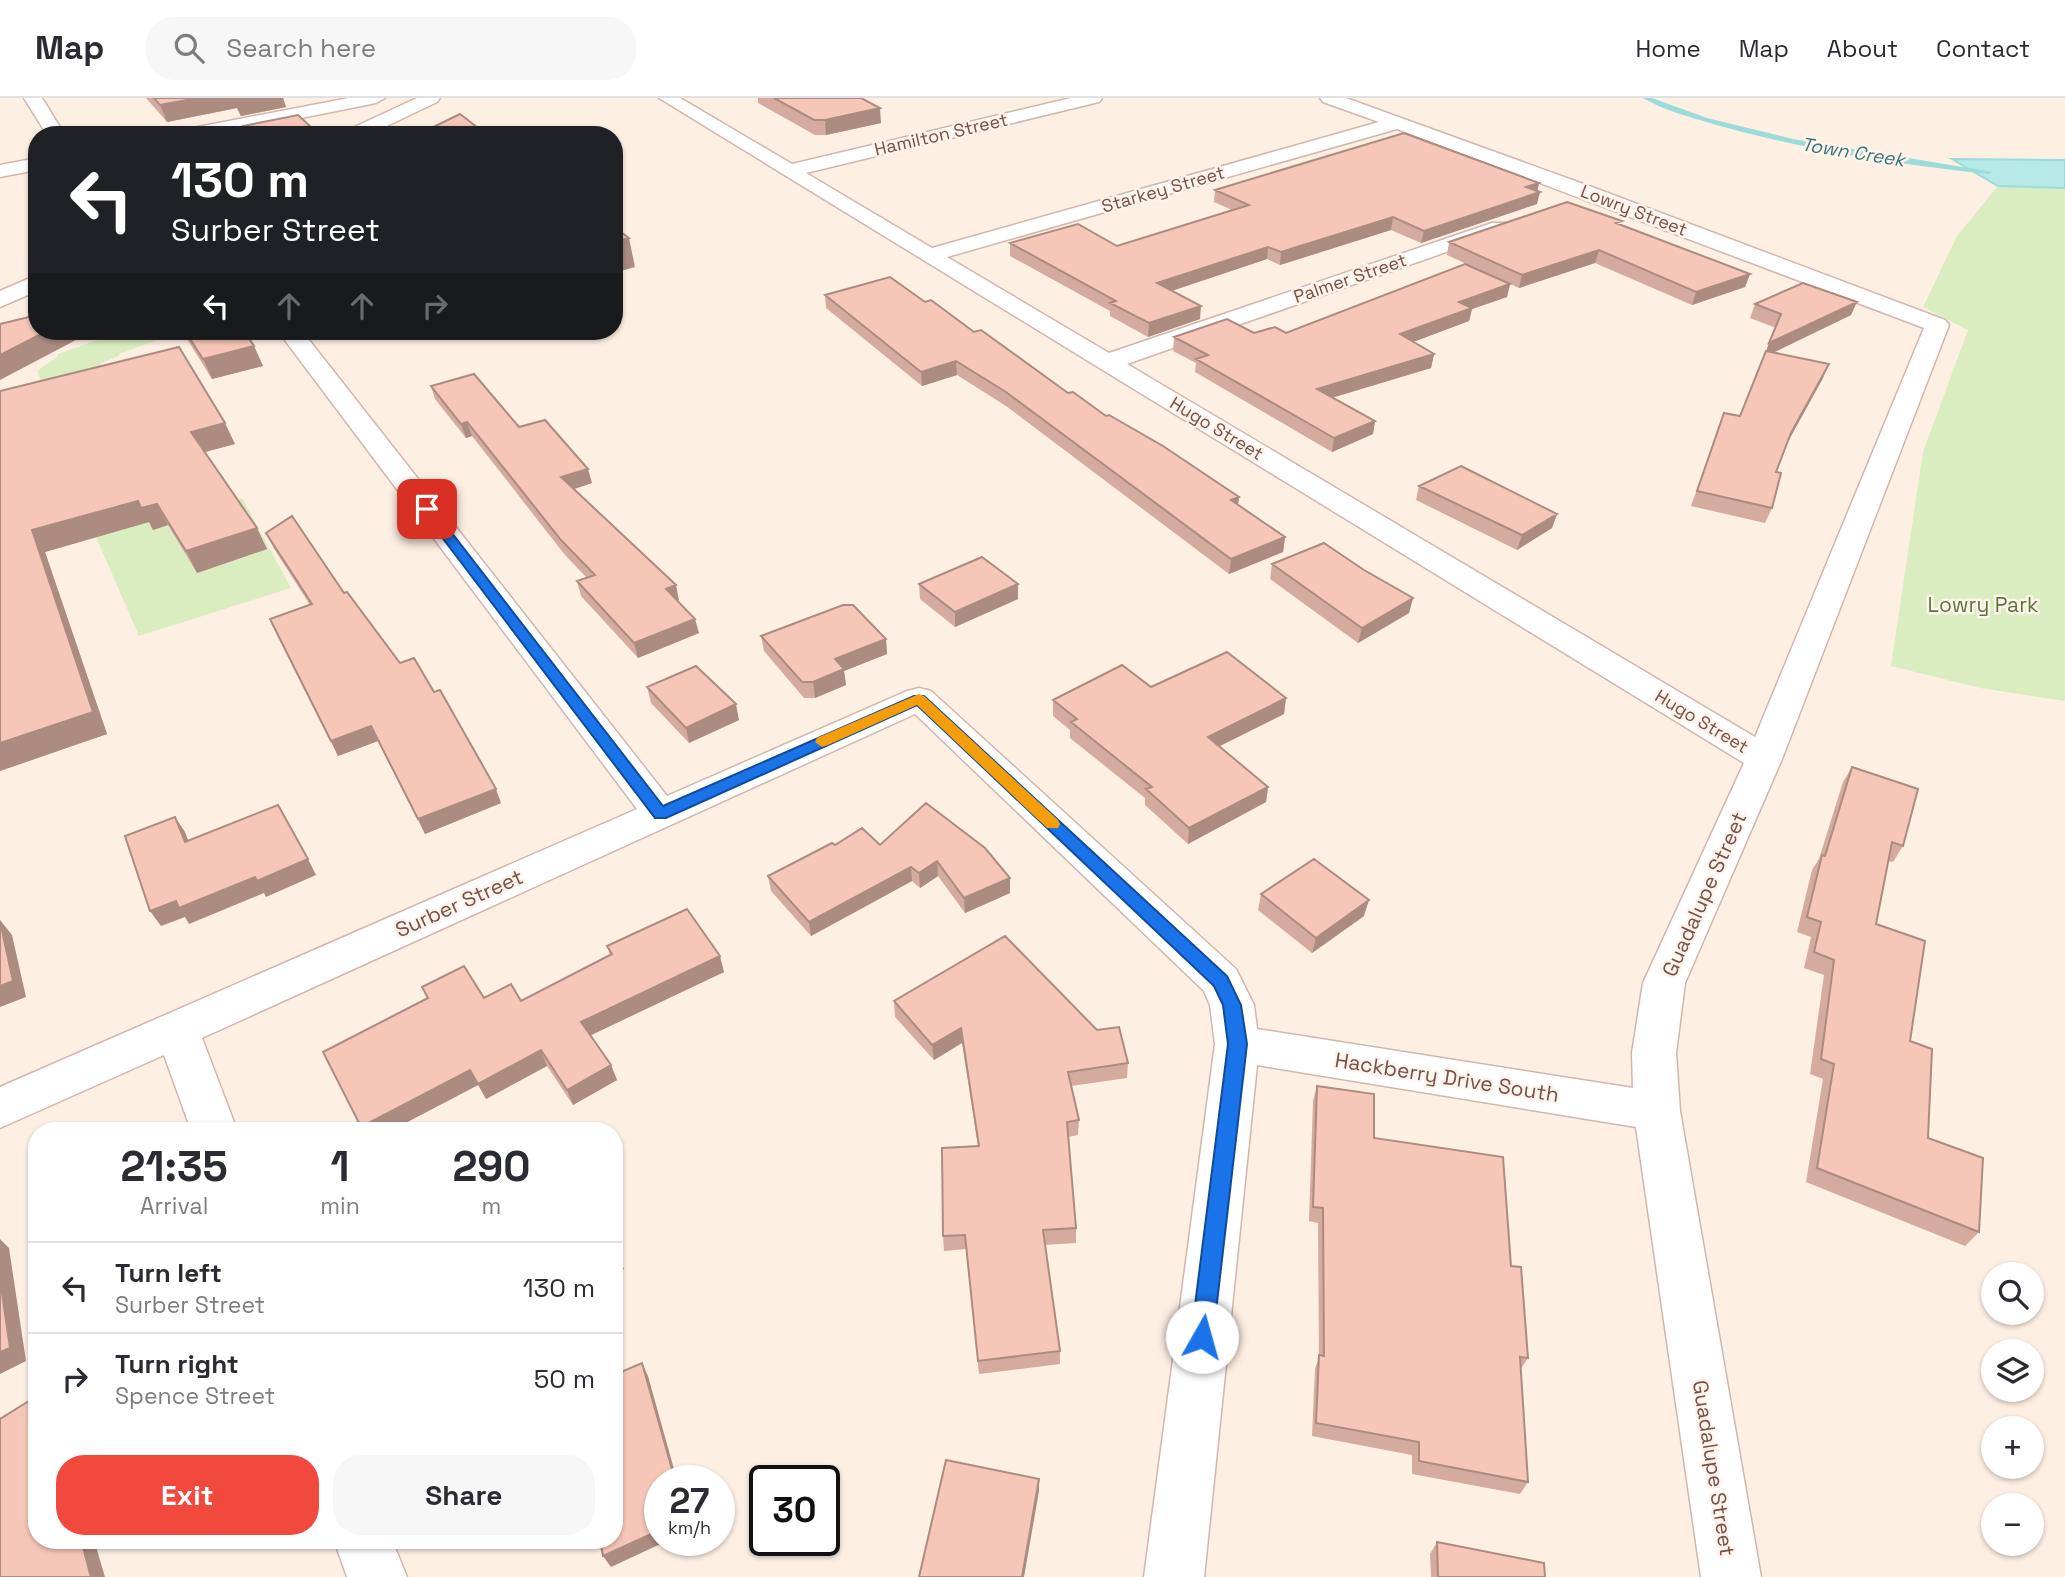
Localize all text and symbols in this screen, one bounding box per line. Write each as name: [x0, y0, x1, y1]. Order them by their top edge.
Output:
search box: [146, 17, 636, 80]
text: Map: [35, 27, 104, 69]
icon: search: [170, 29, 208, 67]
text: Search here: [226, 31, 376, 65]
text: Home: [1635, 33, 1701, 64]
text: Map: [1739, 33, 1789, 64]
text: About: [1827, 33, 1898, 64]
text: Contact: [1936, 33, 2030, 64]
street label: Hamilton Street: [872, 107, 1010, 161]
water label: Town Creek: [1800, 131, 1909, 173]
text: 130 m: [171, 149, 309, 211]
icon: left: [56, 154, 147, 245]
street label: Starkey Street: [1099, 160, 1227, 218]
street label: Lowry Street: [1577, 179, 1691, 241]
text: Surber Street: [171, 210, 380, 250]
street label: Palmer Street: [1290, 248, 1410, 308]
icon: left: [197, 287, 235, 325]
icon: ahead: [270, 287, 308, 325]
icon: ahead: [343, 287, 381, 325]
icon: right: [416, 287, 454, 325]
street label: Hugo Street: [1166, 391, 1268, 465]
pin: [397, 479, 457, 539]
icon: arrive: [408, 490, 446, 528]
park label: Lowry Park: [1928, 591, 2038, 618]
street label: Hugo Street: [1651, 684, 1753, 758]
street label: Guadalupe Street: [1656, 807, 1752, 981]
street label: Surber Street: [391, 863, 527, 943]
street label: Hackberry Drive South: [1333, 1046, 1561, 1108]
text: 21:35: [121, 1140, 228, 1193]
text: 1: [331, 1140, 350, 1193]
text: 290: [452, 1140, 530, 1193]
text: Arrival: [140, 1191, 208, 1221]
text: min: [320, 1191, 360, 1221]
text: m: [482, 1191, 501, 1221]
text: Turn left: [115, 1256, 222, 1290]
map controls: [1981, 1262, 2044, 1556]
button: search: [1981, 1262, 2044, 1325]
icon: left: [56, 1269, 94, 1307]
text: 130 m: [523, 1271, 595, 1305]
text: Surber Street: [115, 1290, 265, 1320]
position arrow: [1165, 1300, 1239, 1374]
button: layers: [1981, 1339, 2044, 1402]
text: Turn right: [115, 1347, 239, 1381]
icon: right: [56, 1360, 94, 1398]
text: 50 m: [534, 1362, 595, 1396]
street label: Guadalupe Street: [1687, 1378, 1741, 1558]
text: Spence Street: [115, 1381, 275, 1411]
button: +: [1981, 1416, 2044, 1479]
button: Exit: [56, 1455, 319, 1535]
button: Share: [333, 1455, 595, 1535]
speed limit sign: 30: [749, 1465, 840, 1556]
text: 27: [670, 1479, 709, 1523]
button: −: [1981, 1493, 2044, 1556]
text: km/h: [668, 1516, 711, 1539]

